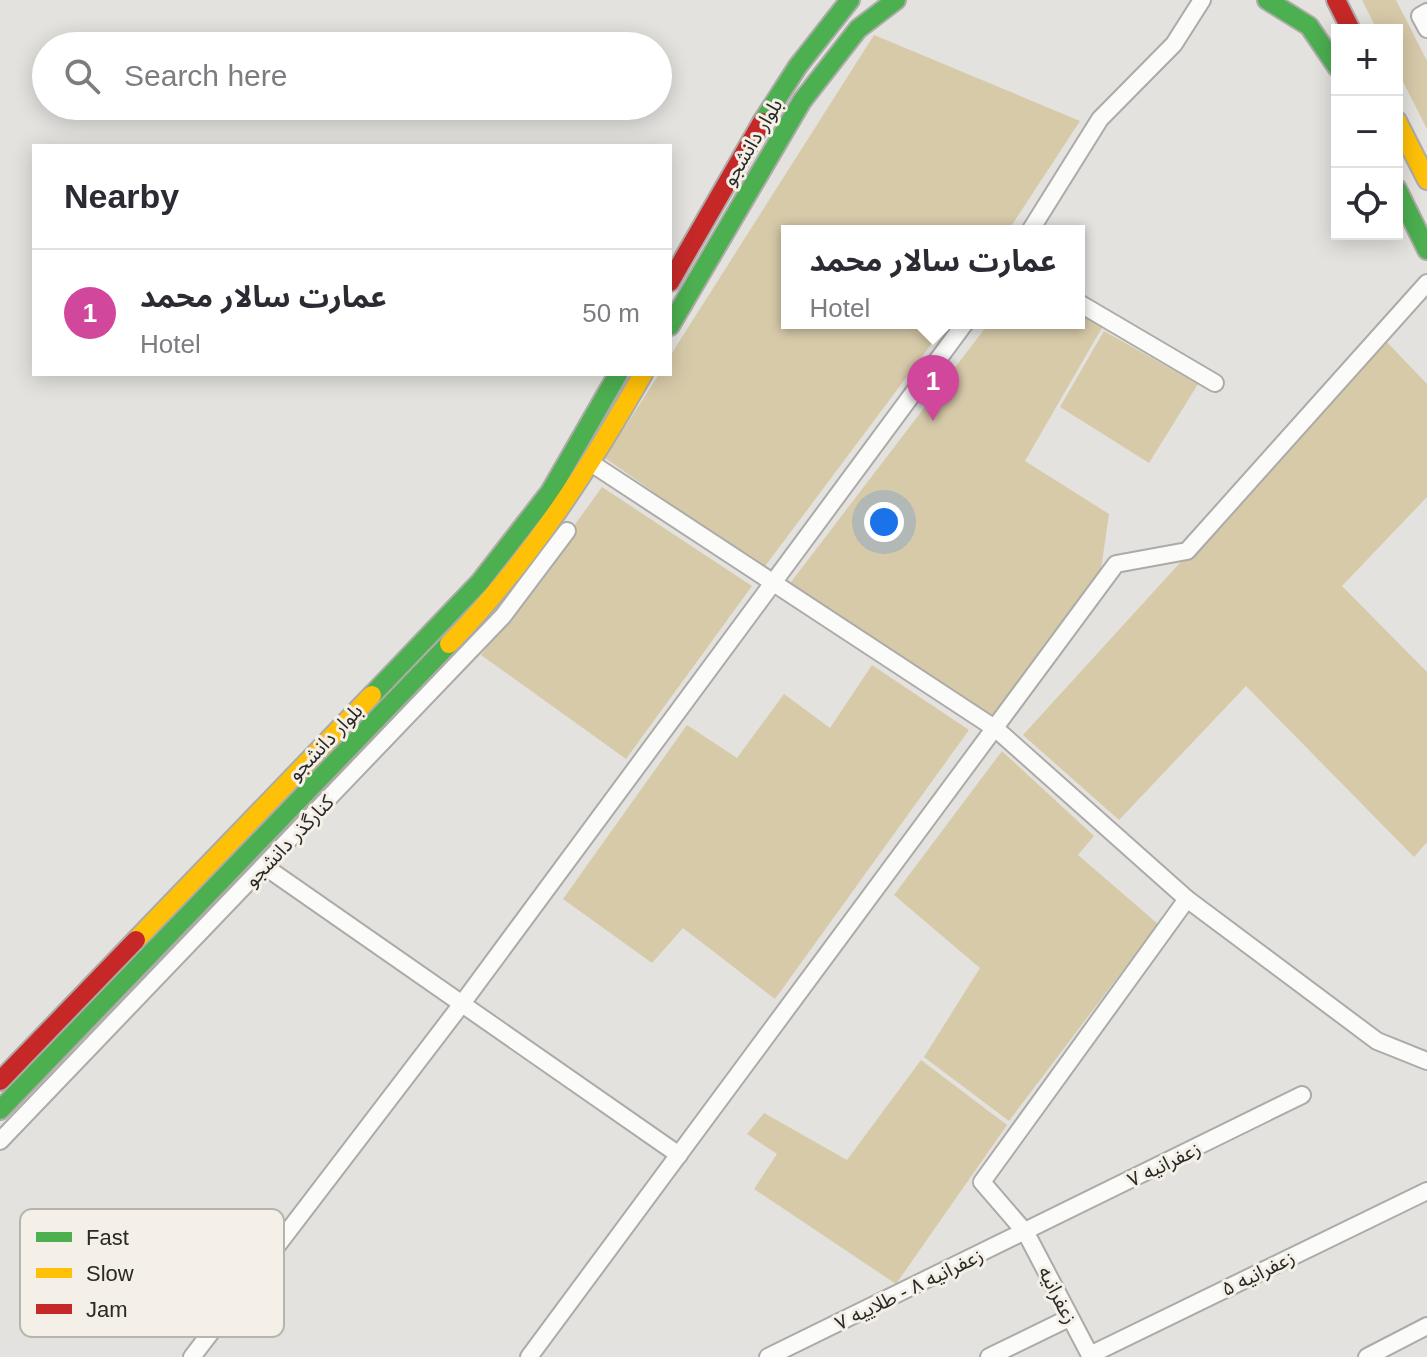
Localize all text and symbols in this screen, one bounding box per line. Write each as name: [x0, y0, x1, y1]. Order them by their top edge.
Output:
map controls: [1331, 24, 1403, 240]
button: +: [1331, 24, 1403, 96]
search box: [32, 32, 672, 120]
icon: search: [60, 54, 104, 98]
text: Search here: [124, 59, 287, 92]
street label: بلوار دانشجو: [718, 95, 787, 190]
button: −: [1331, 96, 1403, 168]
button: locate: [1331, 168, 1403, 240]
text: Nearby: [64, 177, 179, 215]
popup: [781, 225, 1085, 329]
text: عمارت سالار محمد: [810, 244, 1056, 277]
text: عمارت سالار محمد: [140, 280, 387, 313]
text: Hotel: [810, 293, 870, 323]
text: 1: [83, 298, 97, 328]
text: 50 m: [582, 298, 640, 328]
text: Hotel: [140, 329, 201, 359]
pin: 1: [907, 355, 959, 421]
your location: [864, 502, 904, 542]
street label: بلوار دانشجو: [283, 699, 367, 785]
street label: کنارگذر دانشجو: [240, 790, 339, 892]
street label: زعفرانیه ۷: [1124, 1137, 1205, 1192]
legend: [20, 1209, 284, 1337]
text: Fast: [86, 1225, 129, 1250]
street label: زعفرانیه ۸ - طلاییه ۷: [831, 1244, 987, 1335]
street label: زعفرانیه ۵: [1218, 1246, 1299, 1301]
text: Slow: [86, 1261, 134, 1286]
street label: زعفرانیه: [1033, 1263, 1082, 1328]
text: Jam: [86, 1297, 128, 1322]

